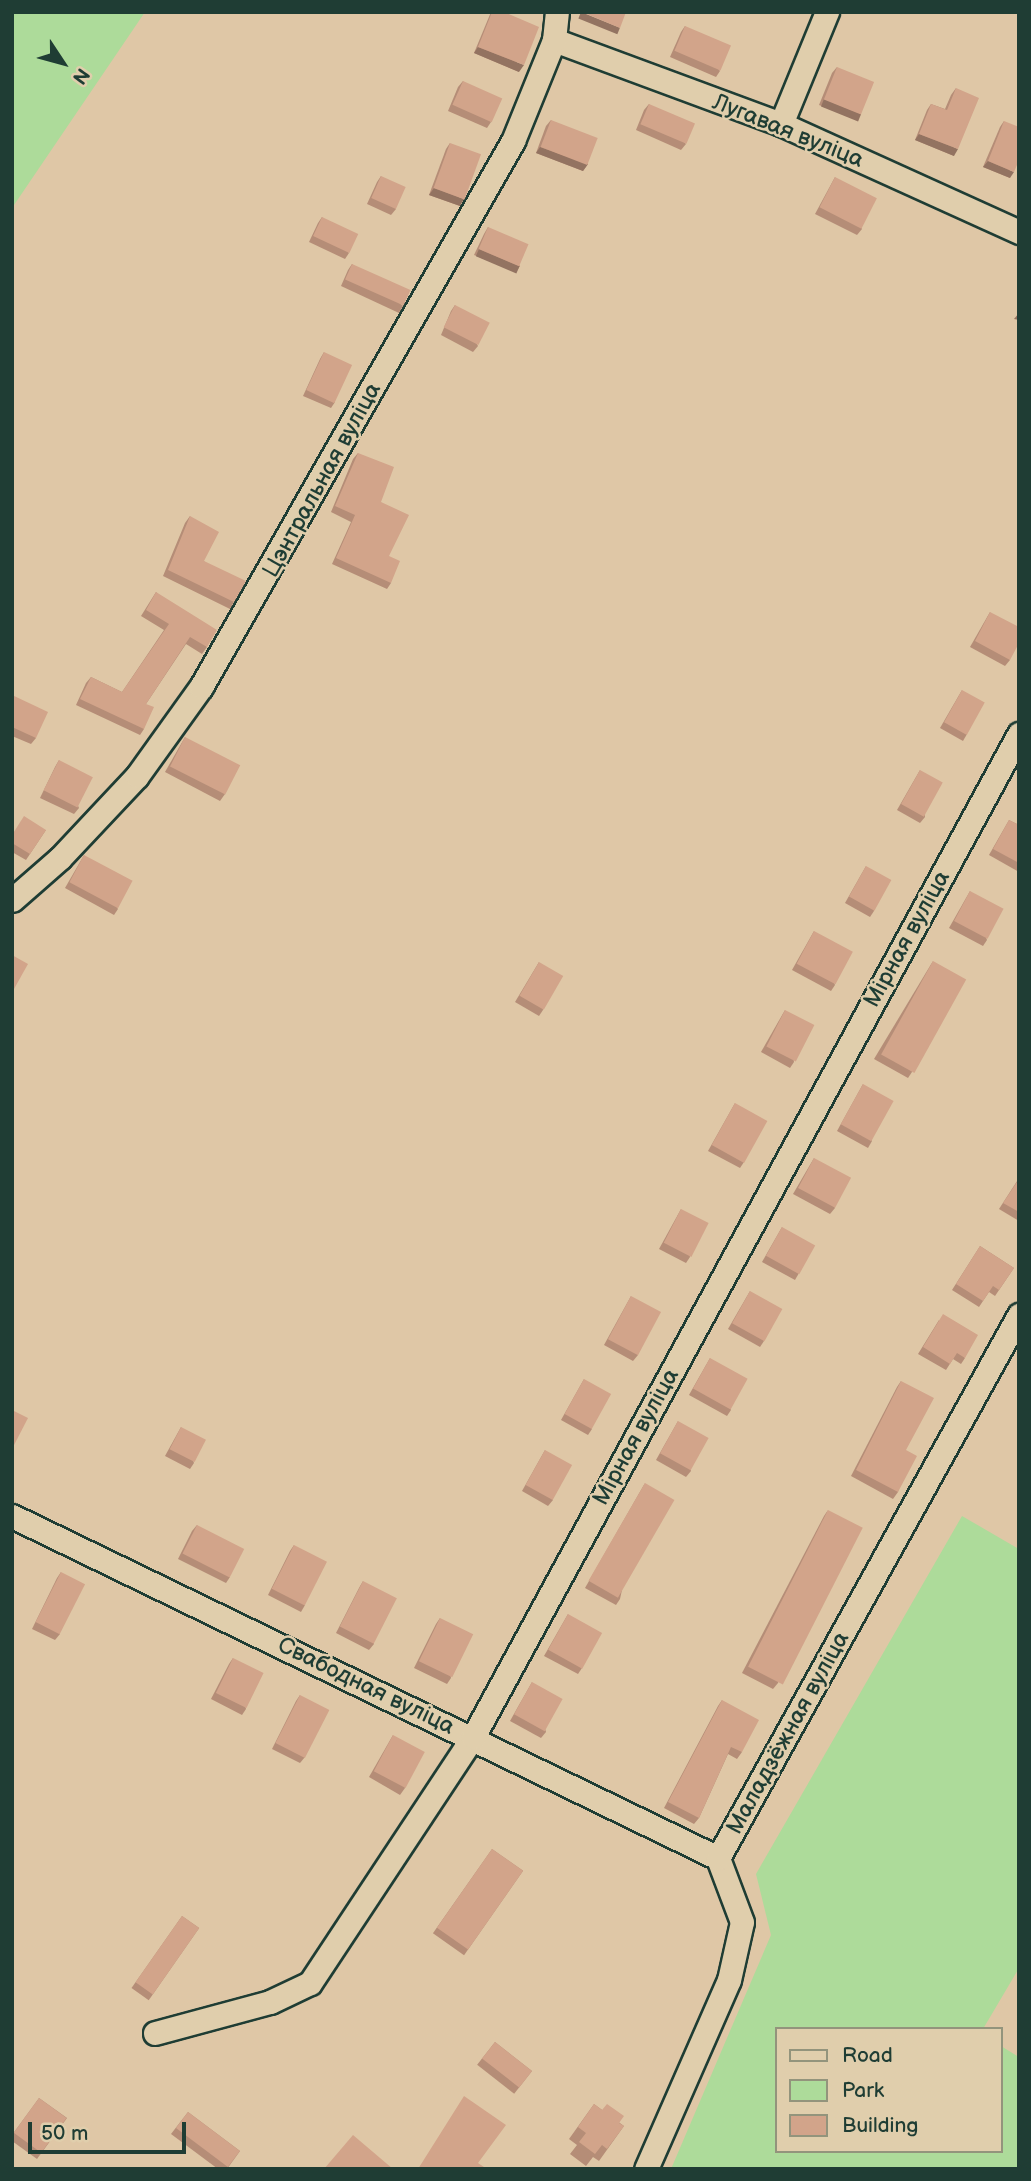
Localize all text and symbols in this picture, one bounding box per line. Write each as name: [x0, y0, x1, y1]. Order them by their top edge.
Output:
north arrow: [28, 28, 98, 98]
text: N: [67, 63, 94, 88]
street label: Лугавая вуліца: [709, 88, 867, 174]
street label: Цэнтральная вуліца: [257, 378, 387, 582]
street label: Мірная вуліца: [858, 866, 956, 1012]
street label: Мірная вуліца: [587, 1364, 685, 1510]
street label: Маладзёжная вуліца: [721, 1627, 855, 1839]
street label: Свабодная вуліца: [273, 1631, 459, 1741]
legend: [776, 2027, 1003, 2153]
text: Road: [842, 2043, 893, 2068]
text: Park: [842, 2078, 884, 2103]
scale bar: [32, 2108, 189, 2152]
text: Building: [842, 2113, 918, 2138]
text: 50 m: [41, 2121, 88, 2146]

